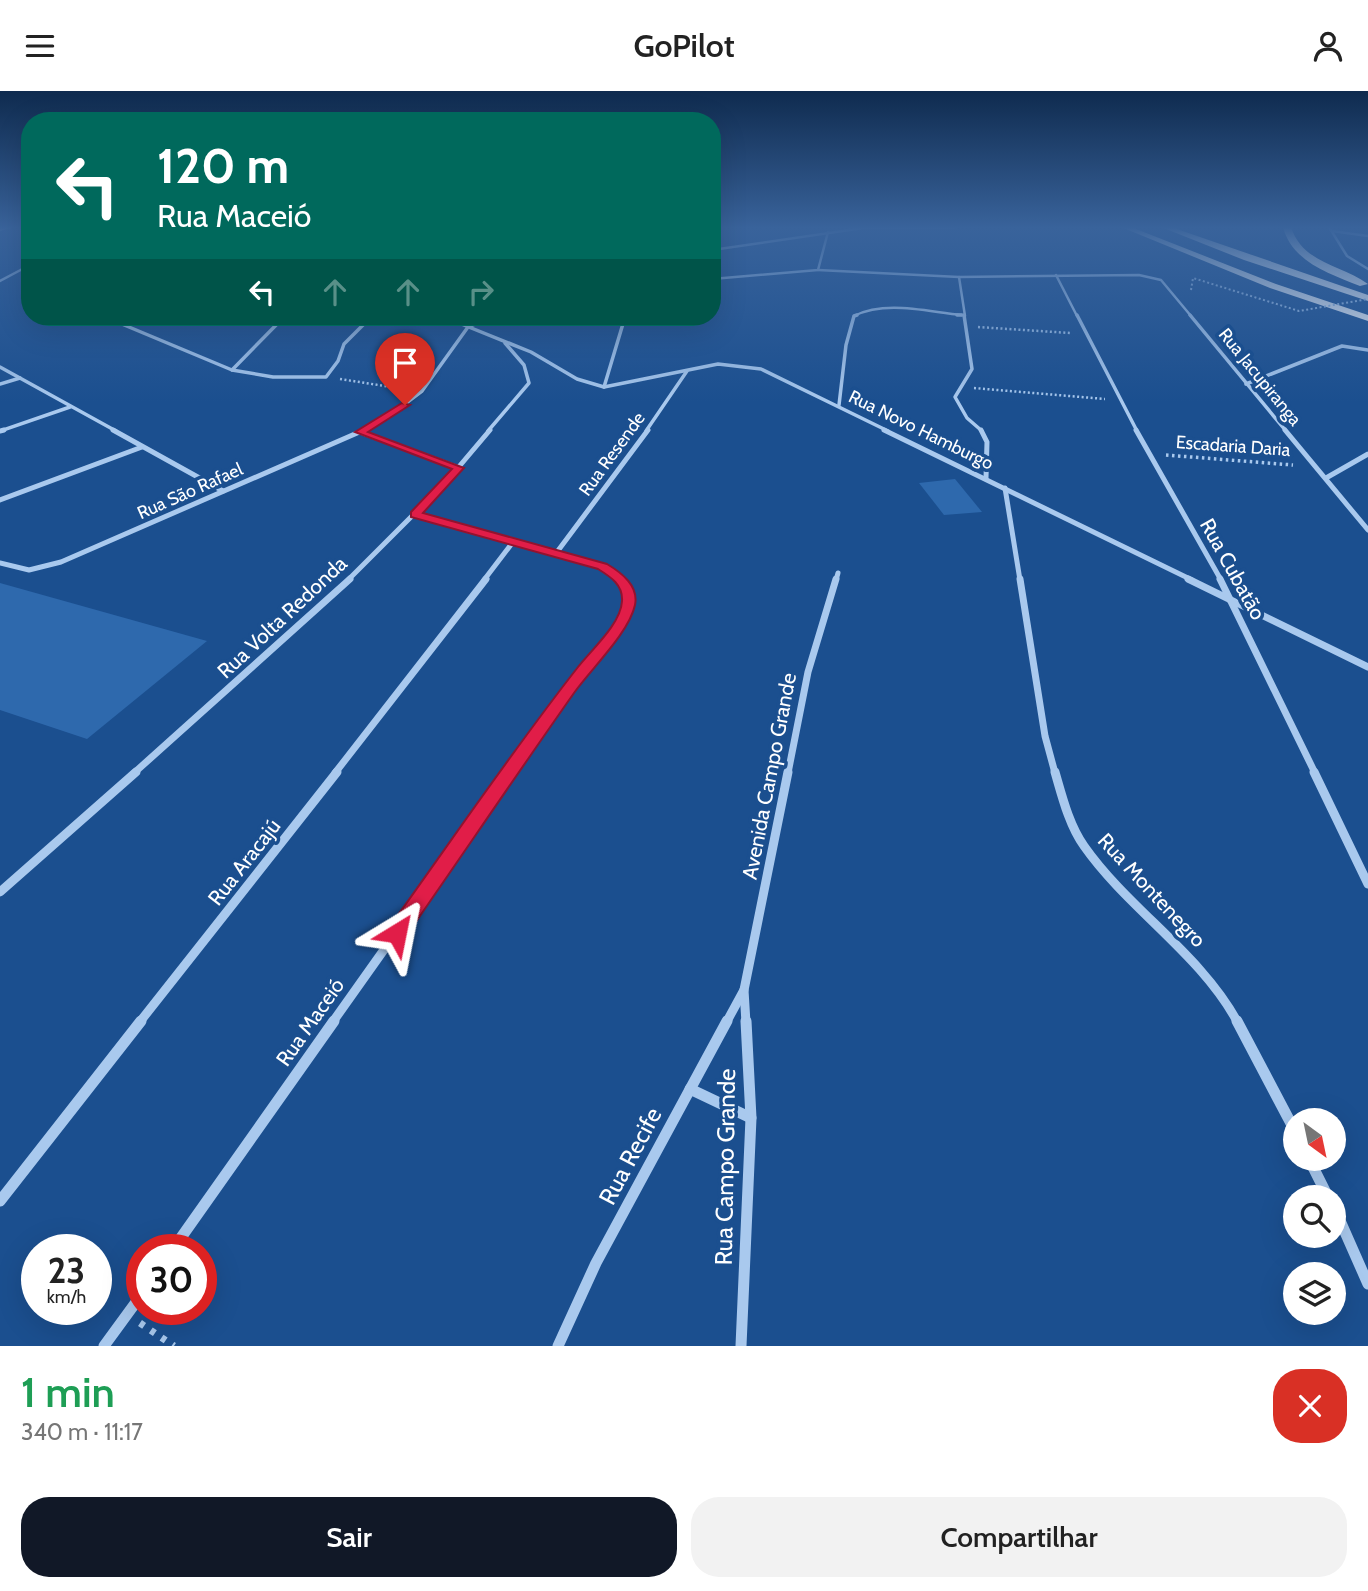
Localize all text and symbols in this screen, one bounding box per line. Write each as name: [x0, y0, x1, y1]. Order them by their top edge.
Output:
text: GoPilot: [633, 26, 735, 65]
icon: menu: [21, 27, 59, 65]
icon: person: [1309, 27, 1347, 65]
text: 120 m: [157, 136, 289, 195]
icon: left: [42, 140, 133, 231]
text: Rua Maceió: [157, 196, 311, 235]
icon: left: [243, 273, 281, 311]
icon: ahead: [316, 273, 354, 311]
icon: ahead: [389, 273, 427, 311]
icon: right: [462, 273, 500, 311]
street label: Rua Jacupiranga: [1214, 324, 1306, 430]
pin: [375, 333, 435, 405]
icon: arrive: [386, 344, 424, 382]
street label: Rua Novo Hamburgo: [845, 385, 997, 475]
street label: Rua Resende: [574, 408, 650, 500]
street label: Escadaria Daria: [1175, 431, 1291, 461]
street label: Rua São Rafael: [134, 458, 247, 524]
street label: Rua Cubatão: [1195, 514, 1271, 624]
street label: Rua Volta Redonda: [212, 551, 352, 683]
street label: Avenida Campo Grande: [737, 670, 801, 881]
street label: Rua Aracajú: [203, 814, 286, 911]
street label: Rua Montenegro: [1093, 828, 1211, 952]
position arrow: [360, 896, 434, 970]
street label: Rua Maceió: [271, 973, 349, 1071]
street label: Rua Campo Grande: [709, 1068, 741, 1266]
street label: Rua Recife: [592, 1102, 668, 1210]
north arrow: [1283, 1108, 1346, 1171]
map controls: [1283, 1108, 1346, 1325]
button: search: [1283, 1185, 1346, 1248]
speed limit sign: 30: [126, 1234, 217, 1325]
text: 23: [48, 1249, 85, 1292]
button: layers: [1283, 1262, 1346, 1325]
text: km/h: [47, 1286, 86, 1308]
text: 1 min: [21, 1366, 115, 1418]
button: close: [1273, 1369, 1347, 1443]
text: 340 m · 11:17: [21, 1418, 143, 1446]
button: Sair: [21, 1497, 677, 1577]
button: Compartilhar: [691, 1497, 1347, 1577]

